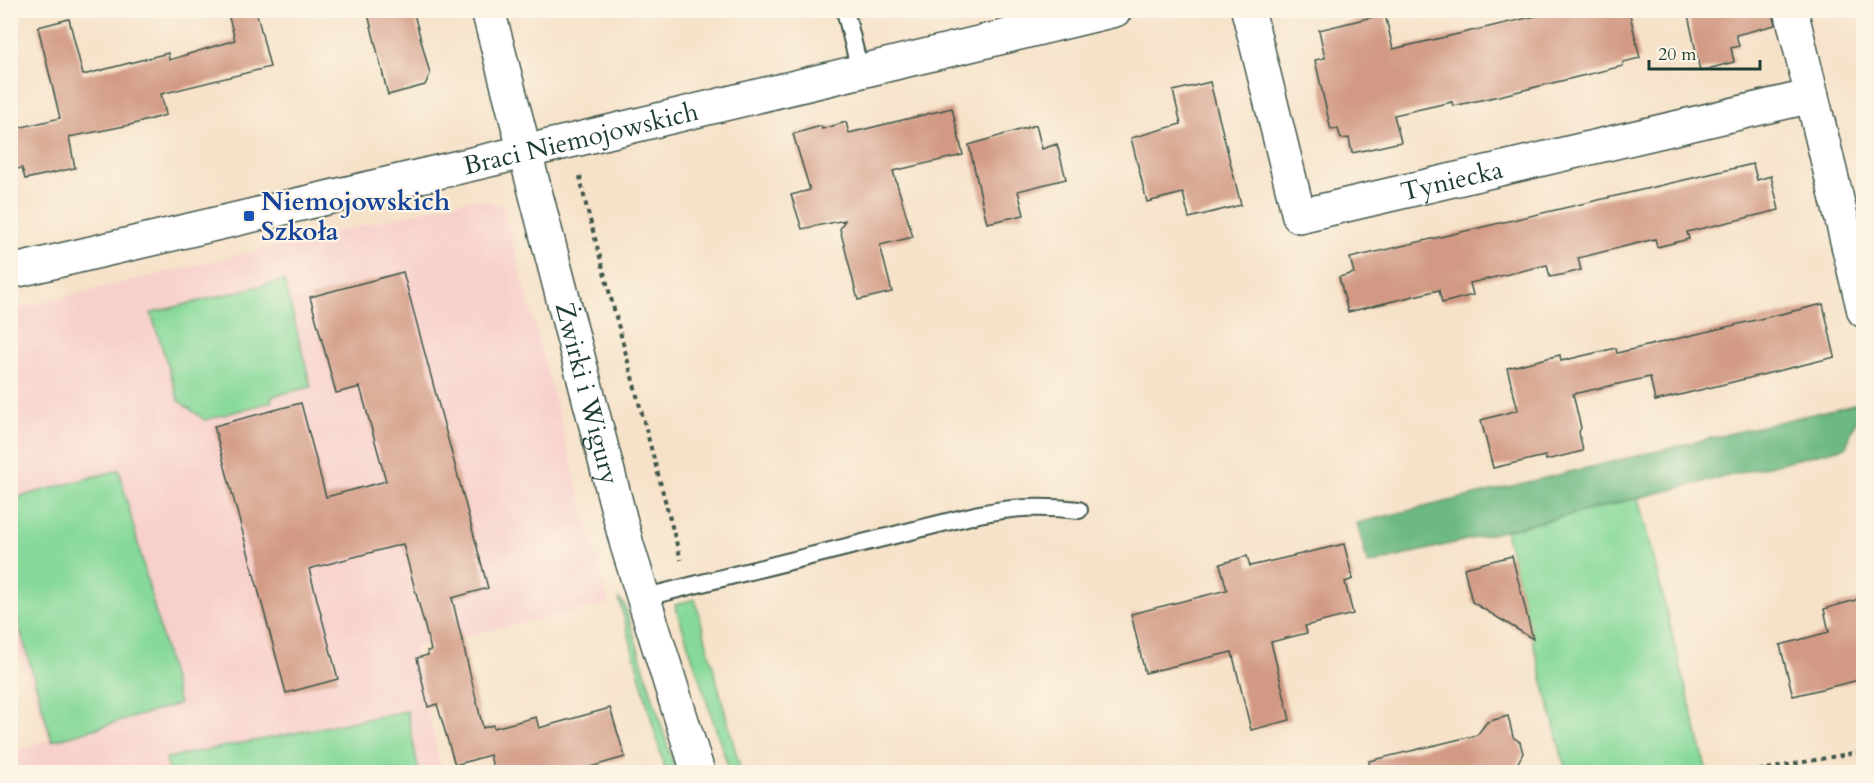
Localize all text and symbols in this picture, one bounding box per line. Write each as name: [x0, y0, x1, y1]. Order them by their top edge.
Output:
scale bar: [1649, 33, 1760, 71]
text: 20 m: [1658, 42, 1697, 67]
street label: Braci Niemojowskich: [460, 94, 702, 183]
street label: Tyniecka: [1397, 152, 1506, 210]
place label: Niemojowskich Szkoła: [261, 184, 450, 249]
marker: Niemojowskich Szkoła: [242, 209, 256, 223]
street label: Żwirki i Wigury: [547, 299, 628, 488]

